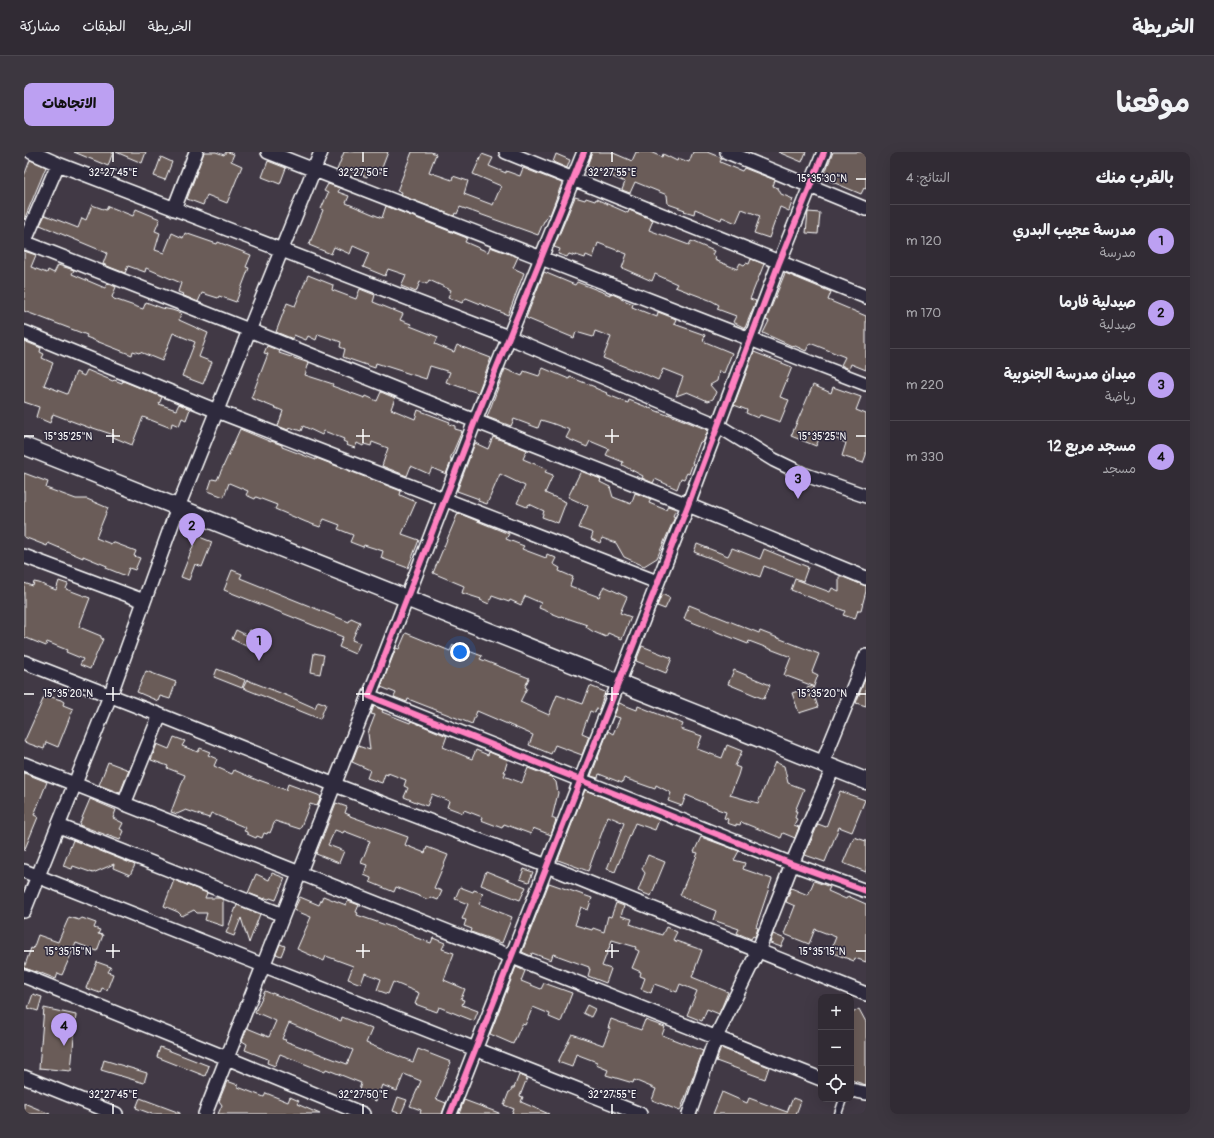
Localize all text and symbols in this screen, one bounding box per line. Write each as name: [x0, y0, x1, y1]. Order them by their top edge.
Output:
text: الخريطة: [1132, 15, 1194, 39]
text: مشاركة: [20, 18, 60, 35]
text: الطبقات: [82, 18, 126, 35]
text: الخريطة: [148, 18, 191, 35]
button: الاتجاهات: [24, 83, 114, 126]
text: موقعنا: [1116, 86, 1190, 121]
text: 32°27'45"E: [89, 167, 137, 179]
text: 32°27'50"E: [338, 167, 388, 179]
text: 32°27'55"E: [588, 167, 636, 179]
text: بالقرب منك: [1096, 167, 1174, 188]
text: النتائج: 4: [906, 170, 950, 186]
text: 15°35'30"N: [797, 173, 847, 185]
text: مدرسة عجيب البدري: [1013, 221, 1136, 240]
text: 120 m: [906, 233, 942, 249]
text: 1: [1158, 233, 1164, 249]
text: مدرسة: [1100, 245, 1136, 261]
text: صيدلية فارما: [1059, 293, 1136, 312]
text: 170 m: [906, 305, 941, 321]
text: 2: [1157, 305, 1165, 321]
text: صيدلية: [1099, 317, 1136, 333]
text: ميدان مدرسة الجنوبية: [1004, 365, 1136, 384]
text: 220 m: [906, 377, 944, 393]
text: 3: [1157, 377, 1165, 393]
text: رياضة: [1105, 389, 1136, 405]
text: 15°35'25"N: [44, 431, 92, 443]
text: 15°35'25"N: [798, 431, 846, 443]
text: مسجد مربع 12: [1047, 437, 1136, 456]
text: 330 m: [906, 449, 944, 465]
text: 4: [1157, 449, 1165, 465]
text: مسجد: [1103, 461, 1136, 477]
pin: 3: [785, 466, 811, 499]
pin: 2: [179, 513, 205, 546]
pin: 1: [246, 628, 272, 661]
your location: [450, 642, 470, 662]
text: 15°35'20"N: [43, 688, 93, 700]
text: 15°35'20"N: [797, 688, 847, 700]
text: 15°35'15"N: [45, 946, 92, 958]
text: 15°35'15"N: [799, 946, 846, 958]
map controls: [818, 994, 854, 1102]
button: +: [818, 994, 854, 1030]
pin: 4: [51, 1013, 77, 1046]
button: −: [818, 1030, 854, 1066]
button: locate: [818, 1066, 854, 1102]
text: 32°27'45"E: [89, 1089, 137, 1101]
text: 32°27'50"E: [338, 1089, 388, 1101]
text: 32°27'55"E: [588, 1089, 636, 1101]

